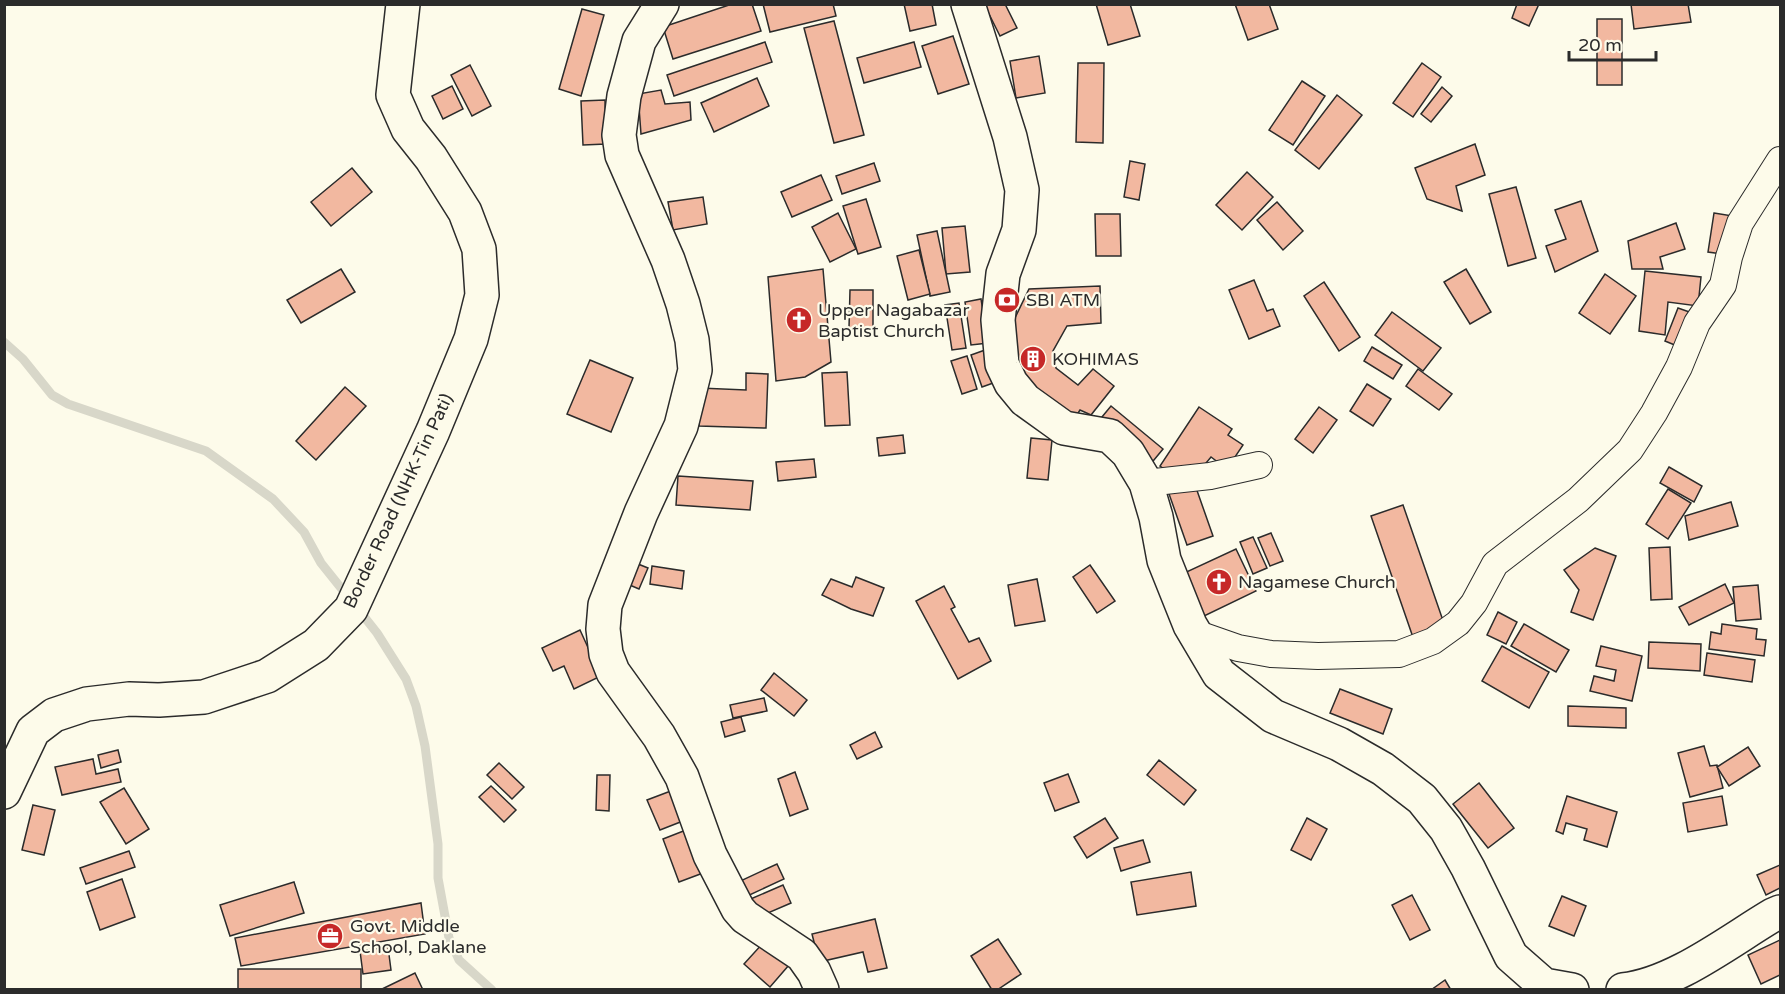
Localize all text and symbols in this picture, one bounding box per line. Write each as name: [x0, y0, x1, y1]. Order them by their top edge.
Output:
scale bar: [1569, 24, 1656, 62]
text: 20 m: [1578, 34, 1622, 56]
bank icon: SBI ATM: [992, 285, 1022, 315]
place label: SBI ATM: [1026, 289, 1100, 311]
place label: Upper Nagabazar Baptist Church: [818, 299, 969, 342]
church icon: Upper Nagabazar Baptist Church: [784, 305, 814, 335]
building icon: KOHIMAS: [1018, 344, 1048, 374]
place label: KOHIMAS: [1052, 348, 1139, 370]
street label: Border Road (NHK-Tin Pati): [338, 390, 458, 612]
church icon: Nagamese Church: [1204, 567, 1234, 597]
place label: Nagamese Church: [1238, 571, 1396, 593]
place label: Govt. Middle School, Daklane: [350, 915, 486, 958]
office icon: Govt. Middle School, Daklane: [315, 921, 345, 951]

